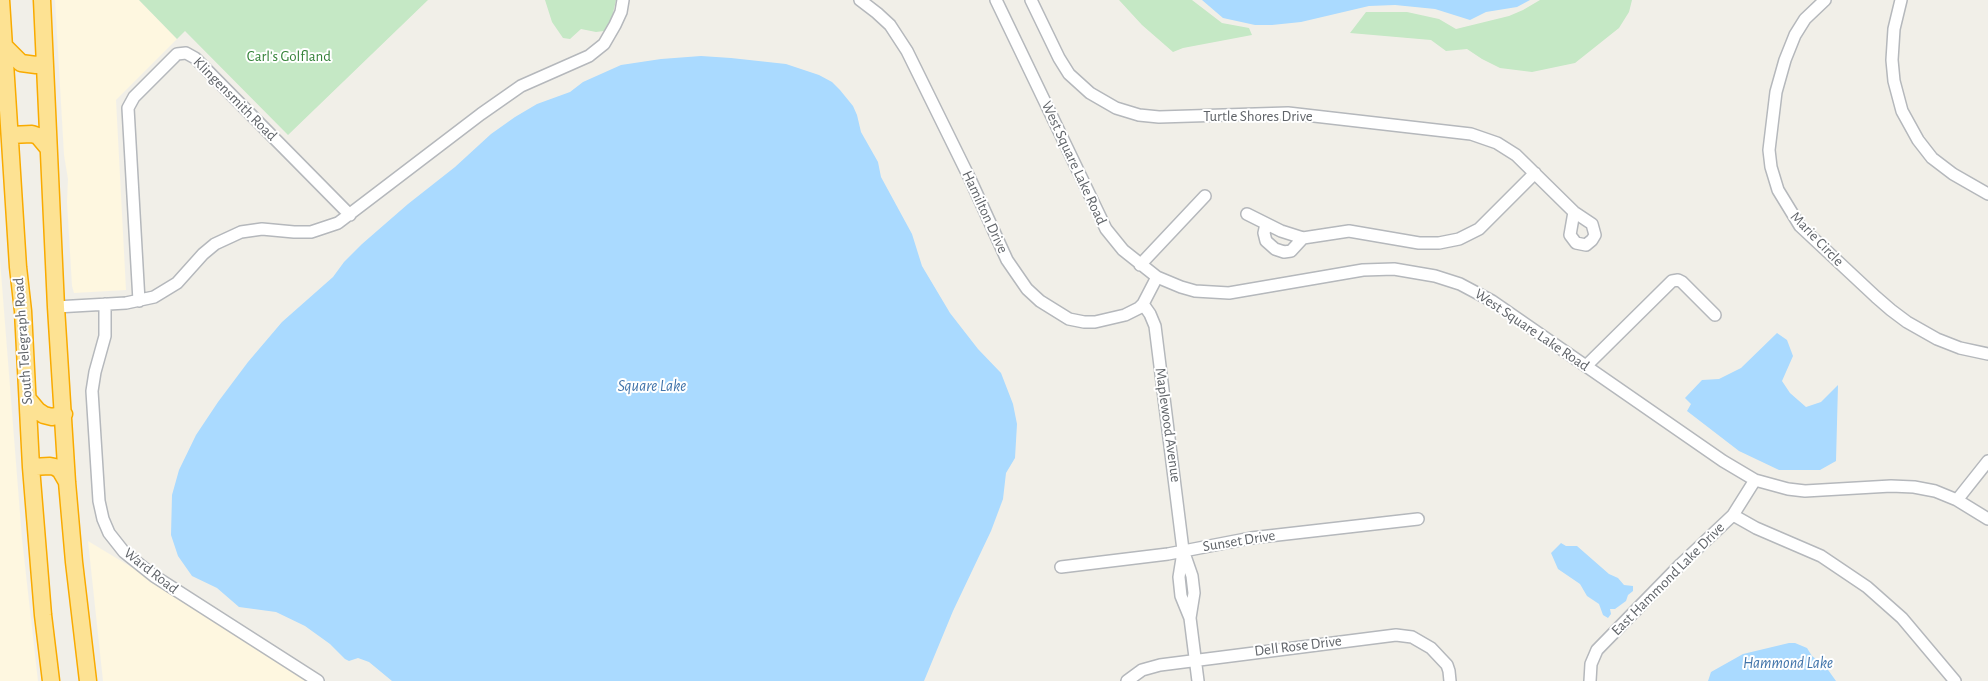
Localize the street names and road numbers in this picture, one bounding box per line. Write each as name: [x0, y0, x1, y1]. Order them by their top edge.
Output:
street label: Klingensmith Road: [189, 53, 281, 145]
street label: West Square Lake Road: [1037, 98, 1111, 228]
street label: Turtle Shores Drive: [1203, 107, 1313, 125]
street label: Hamilton Drive: [958, 168, 1012, 256]
street label: Marie Circle: [1787, 208, 1847, 270]
street label: South Telegraph Road: [10, 277, 36, 405]
street label: West Square Lake Road: [1471, 285, 1593, 375]
street label: Maplewood Avenue: [1151, 367, 1185, 483]
street label: East Hammond Lake Drive: [1608, 519, 1728, 639]
street label: Sunset Drive: [1201, 526, 1277, 556]
street label: Ward Road: [120, 544, 182, 598]
street label: Dell Rose Drive: [1253, 632, 1343, 660]

